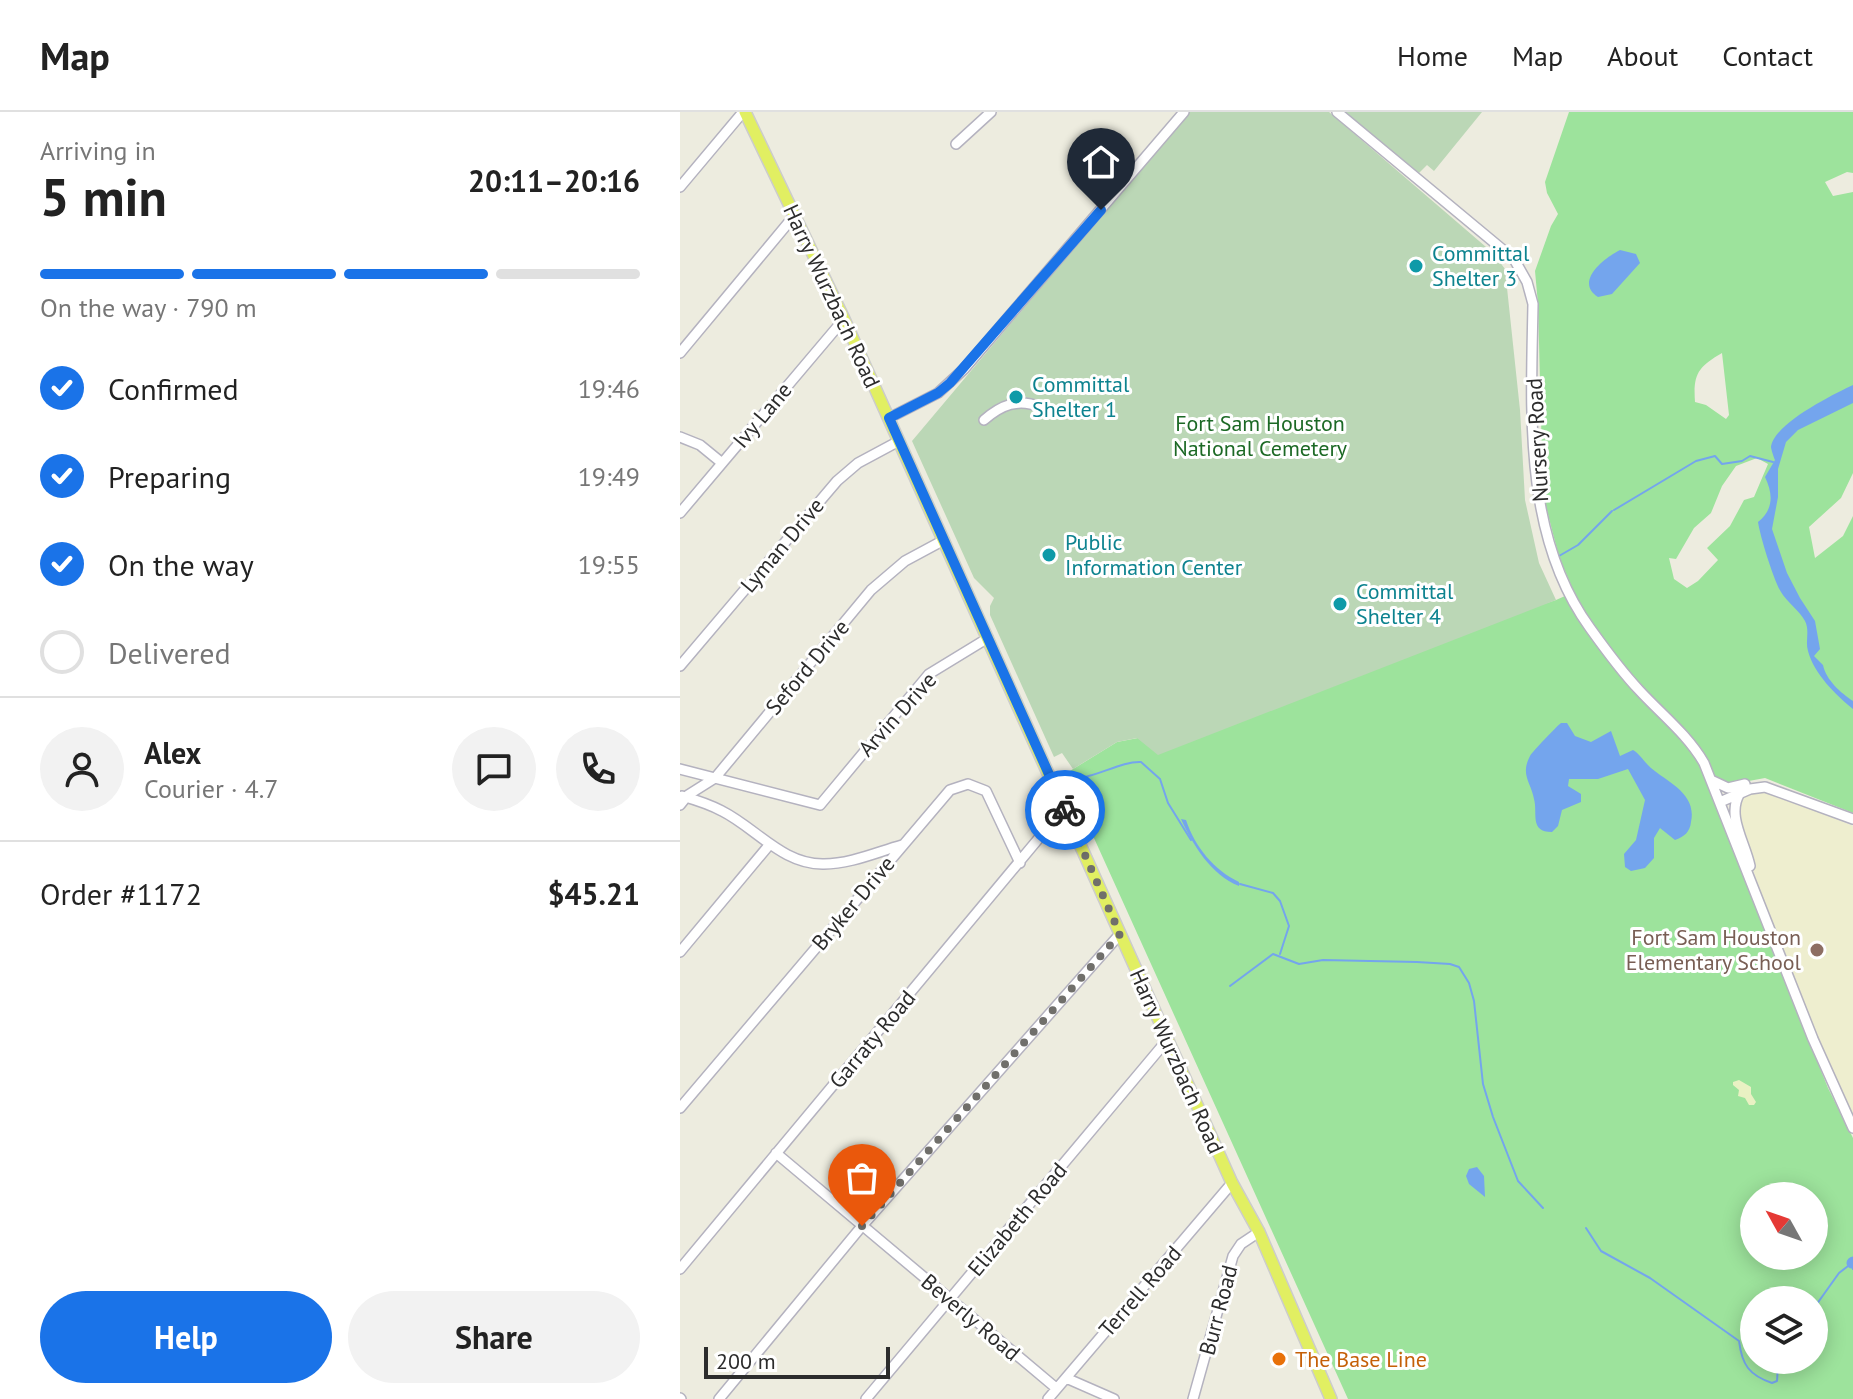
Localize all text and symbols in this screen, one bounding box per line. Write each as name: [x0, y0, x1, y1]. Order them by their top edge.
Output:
text: Map: [40, 31, 110, 80]
text: Home: [1397, 37, 1468, 74]
text: Map: [1512, 37, 1563, 74]
text: About: [1607, 37, 1678, 74]
text: Contact: [1722, 37, 1813, 74]
pin: [1067, 128, 1135, 210]
text: Arriving in: [40, 134, 156, 167]
icon: home: [1079, 140, 1123, 184]
text: 20:11–20:16: [468, 161, 640, 200]
text: 5 min: [40, 163, 167, 230]
street label: Harry Wurzbach Road: [777, 200, 887, 392]
place label: Committal Shelter 3: [1432, 239, 1530, 292]
marker: Committal Shelter 3: [1407, 257, 1425, 275]
text: On the way · 790 m: [40, 291, 257, 324]
icon: check: [40, 366, 84, 410]
text: Confirmed: [108, 369, 239, 408]
place label: Committal Shelter 1: [1032, 370, 1130, 423]
text: 19:46: [578, 372, 640, 405]
street label: Ivy Lane: [726, 376, 798, 454]
street label: Nursery Road: [1520, 377, 1554, 503]
marker: Committal Shelter 1: [1007, 388, 1025, 406]
park label: Fort Sam Houston National Cemetery: [1173, 409, 1348, 462]
icon: check: [40, 454, 84, 498]
text: Preparing: [108, 457, 231, 496]
text: 19:49: [578, 460, 640, 493]
street label: Lyman Drive: [734, 492, 830, 598]
place label: Public Information Center: [1065, 528, 1243, 581]
icon: check: [40, 542, 84, 586]
text: On the way: [108, 545, 254, 584]
marker: Public Information Center: [1040, 546, 1058, 564]
text: 19:55: [578, 548, 640, 581]
place label: Committal Shelter 4: [1356, 577, 1454, 630]
marker: Committal Shelter 4: [1331, 595, 1349, 613]
street label: Seford Drive: [759, 614, 855, 720]
text: Delivered: [108, 633, 231, 672]
street label: Arvin Drive: [852, 666, 942, 762]
button: person: [40, 727, 124, 811]
button: chat: [452, 727, 536, 811]
button: phone: [556, 727, 640, 811]
text: Alex: [144, 733, 201, 772]
courier: [1025, 770, 1105, 850]
text: Courier · 4.7: [144, 772, 278, 805]
icon: bike: [1043, 788, 1087, 832]
street label: Bryker Drive: [805, 850, 901, 956]
text: Order #1172: [40, 874, 202, 913]
text: $45.21: [548, 874, 640, 913]
place label: Fort Sam Houston Elementary School: [1626, 923, 1802, 976]
marker: Fort Sam Houston Elementary School: [1808, 941, 1826, 959]
street label: Harry Wurzbach Road: [1124, 964, 1230, 1158]
street label: Garraty Road: [823, 984, 921, 1094]
pin: [828, 1144, 896, 1226]
icon: bag: [840, 1156, 884, 1200]
street label: Elizabeth Road: [961, 1156, 1073, 1282]
north arrow: [1740, 1182, 1828, 1270]
map controls: [1740, 1182, 1828, 1374]
street label: Terrell Road: [1093, 1240, 1187, 1342]
street label: Burr Road: [1193, 1262, 1243, 1358]
street label: Beverly Road: [916, 1267, 1026, 1367]
button: layers: [1740, 1286, 1828, 1374]
button: Help: [40, 1291, 332, 1383]
button: Share: [348, 1291, 640, 1383]
scale bar: [704, 1343, 890, 1379]
place label: The Base Line: [1295, 1345, 1427, 1373]
text: 200 m: [716, 1347, 776, 1375]
marker: The Base Line: [1270, 1350, 1288, 1368]

